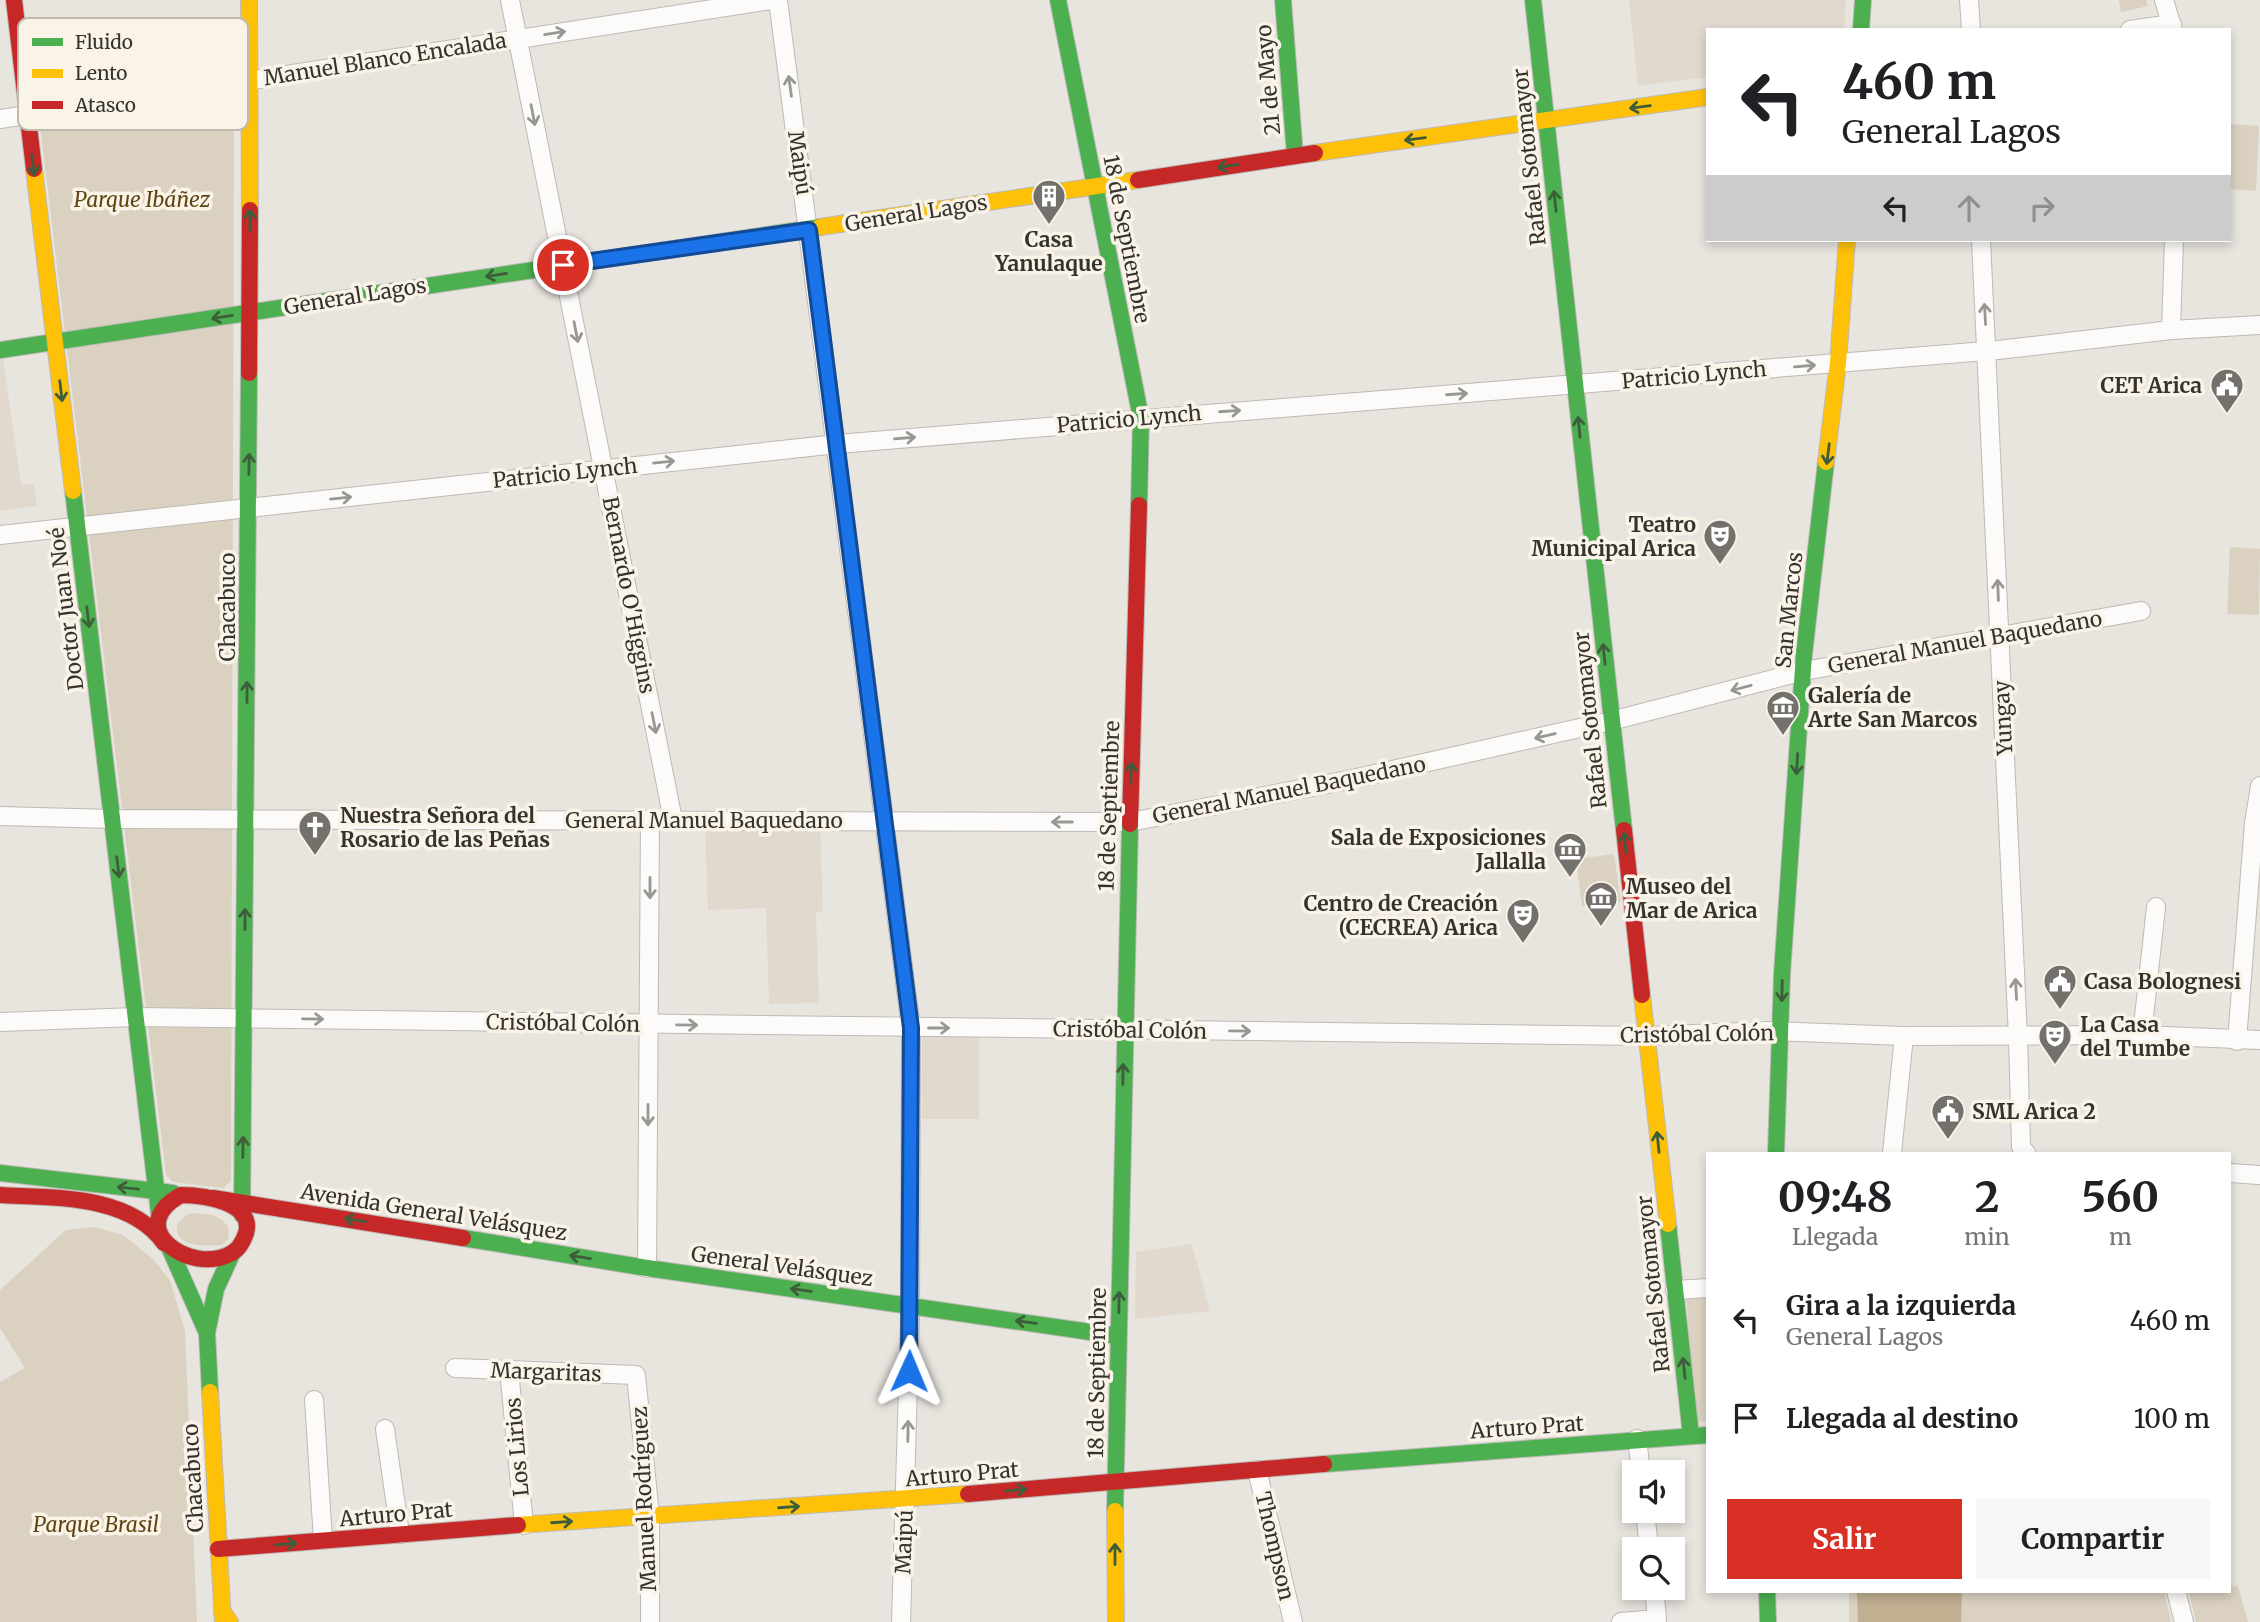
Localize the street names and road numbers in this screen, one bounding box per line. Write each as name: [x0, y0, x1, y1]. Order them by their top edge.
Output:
street label: 21 de Mayo: [1250, 24, 1286, 136]
street label: Manuel Blanco Encalada: [262, 26, 508, 92]
street label: Rafael Sotomayor: [1506, 67, 1552, 247]
street label: Maipú: [782, 129, 818, 197]
street label: 18 de Septiembre: [1097, 153, 1157, 325]
street label: General Lagos: [843, 188, 989, 238]
street label: General Lagos: [282, 271, 428, 321]
street label: Patricio Lynch: [1620, 355, 1768, 395]
street label: Patricio Lynch: [1055, 399, 1203, 439]
street label: Patricio Lynch: [491, 452, 639, 494]
street label: Bernardo O'Higgins: [597, 494, 661, 696]
street label: Doctor Juan Noé: [43, 526, 89, 692]
street label: San Marcos: [1769, 550, 1809, 670]
street label: Chacabuco: [214, 553, 241, 661]
street label: General Manuel Baquedano: [1826, 605, 2104, 679]
street label: Rafael Sotomayor: [1567, 630, 1613, 810]
street label: Yungay: [1988, 679, 2018, 757]
street label: 18 de Septiembre: [1093, 720, 1125, 892]
street label: General Manuel Baquedano: [1150, 750, 1428, 830]
street label: General Manuel Baquedano: [565, 807, 843, 834]
street label: Cristóbal Colón: [486, 1008, 640, 1038]
street label: Cristóbal Colón: [1053, 1015, 1207, 1045]
street label: Cristóbal Colón: [1620, 1019, 1774, 1049]
street label: Avenida General Velásquez: [298, 1177, 569, 1246]
street label: Rafael Sotomayor: [1630, 1194, 1676, 1374]
street label: General Velásquez: [689, 1240, 875, 1292]
street label: 18 de Septiembre: [1082, 1287, 1112, 1459]
street label: Margaritas: [490, 1357, 602, 1387]
street label: Los Lirios: [499, 1396, 535, 1498]
street label: Manuel Rodríguez: [626, 1406, 662, 1592]
street label: Arturo Prat: [1468, 1410, 1585, 1445]
street label: Chacabuco: [177, 1423, 209, 1533]
street label: Arturo Prat: [903, 1456, 1020, 1492]
street label: Thompson: [1249, 1489, 1301, 1603]
street label: Arturo Prat: [337, 1496, 454, 1532]
street label: Maipú: [889, 1509, 919, 1575]

